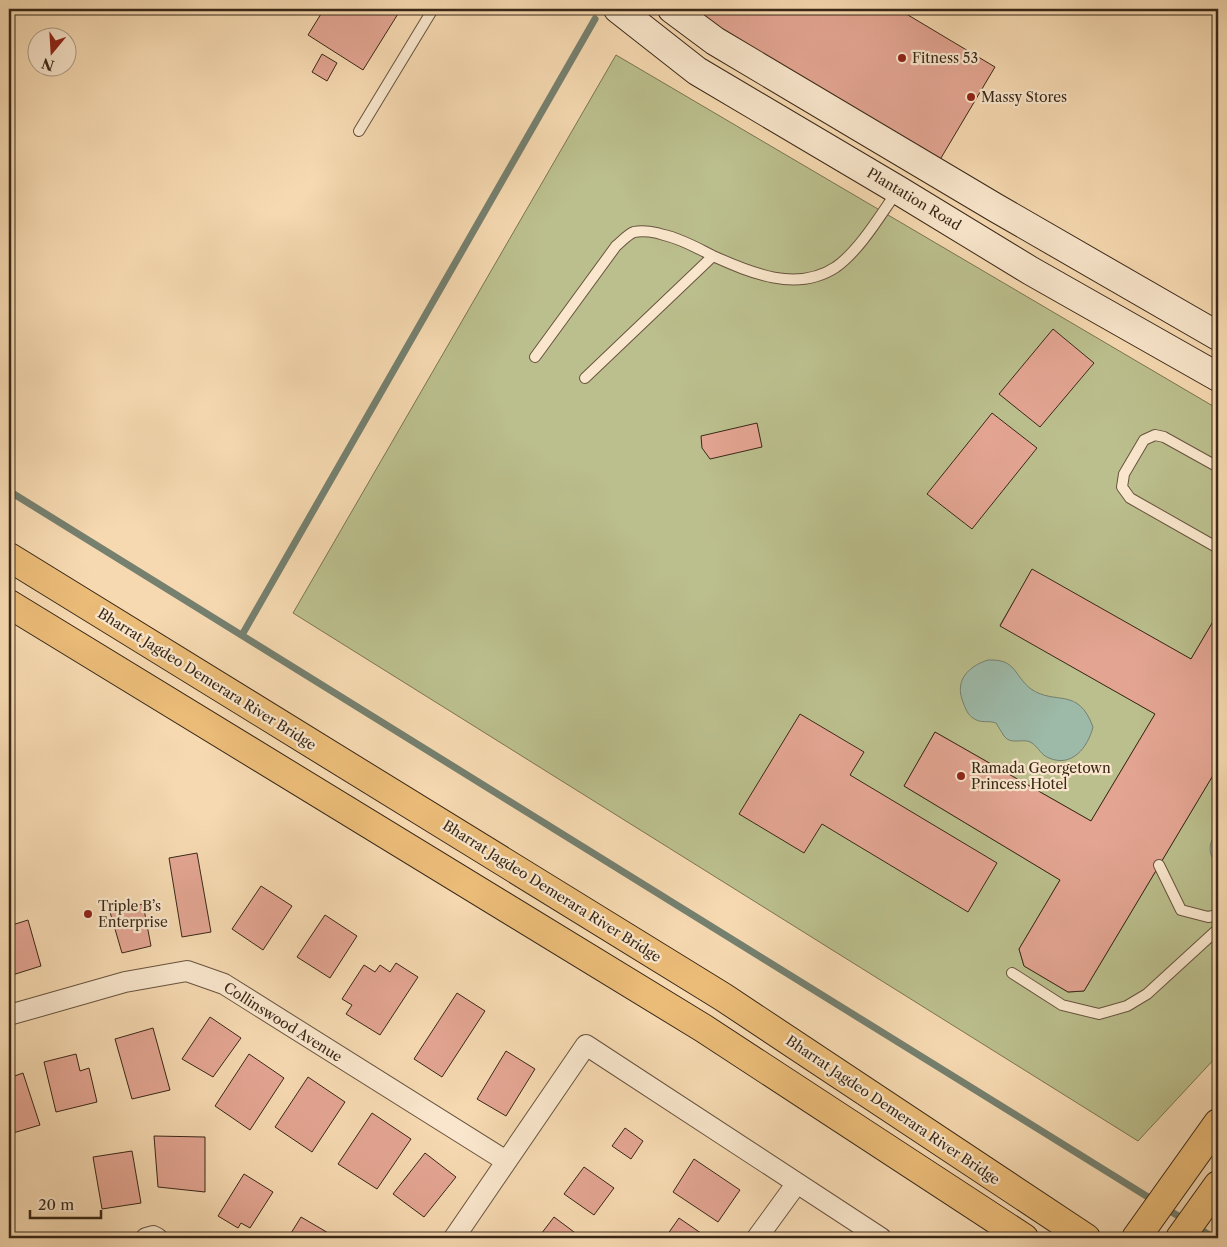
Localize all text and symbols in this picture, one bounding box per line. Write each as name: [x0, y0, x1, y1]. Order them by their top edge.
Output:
north arrow: [28, 28, 78, 78]
place label: Fitness 53: [912, 49, 978, 67]
marker: Fitness 53: [896, 52, 908, 64]
text: N: [39, 54, 57, 75]
place label: Massy Stores: [981, 88, 1067, 106]
marker: Massy Stores: [965, 91, 977, 103]
street label: Plantation Road: [864, 164, 965, 234]
street label: Bharrat Jagdeo Demerara River Bridge: [94, 604, 320, 754]
place label: Ramada Georgetown Princess Hotel: [971, 759, 1111, 793]
marker: Ramada Georgetown Princess Hotel: [955, 770, 967, 782]
street label: Bharrat Jagdeo Demerara River Bridge: [439, 816, 665, 966]
place label: Triple B’s Enterprise: [98, 897, 168, 931]
marker: Triple B’s Enterprise: [82, 908, 94, 920]
street label: Collinswood Avenue: [220, 978, 346, 1066]
street label: Bharrat Jagdeo Demerara River Bridge: [783, 1031, 1004, 1189]
scale bar: [30, 1187, 101, 1219]
text: 20 m: [38, 1195, 74, 1214]

